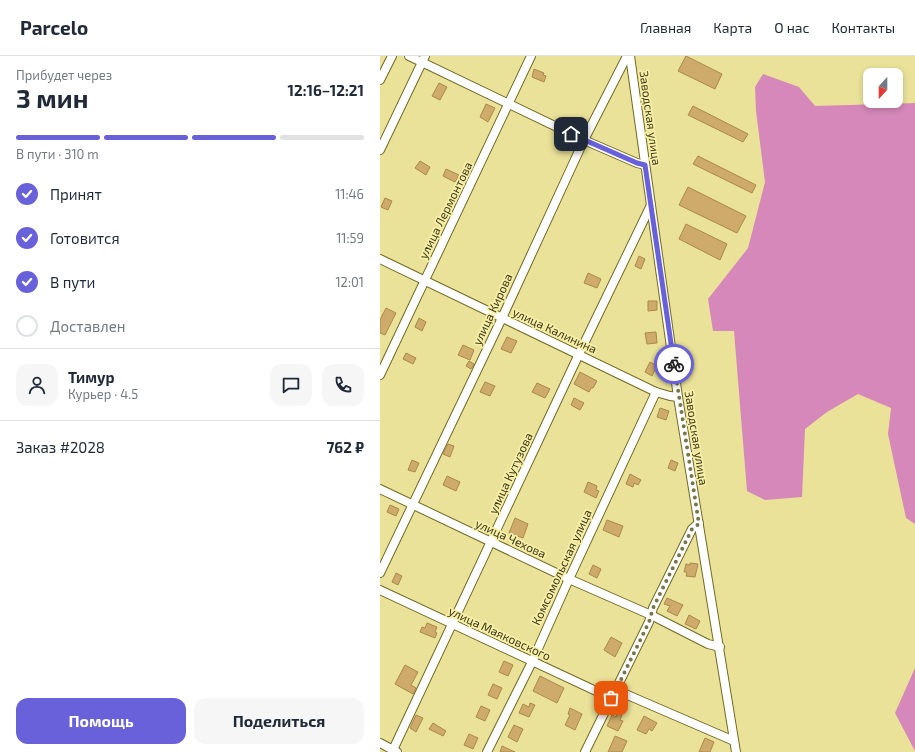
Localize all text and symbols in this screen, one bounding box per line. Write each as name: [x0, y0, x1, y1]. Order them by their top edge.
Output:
text: Parcelo: [20, 16, 88, 39]
text: Главная: [640, 19, 691, 36]
text: Карта: [713, 19, 752, 36]
text: О нас: [774, 19, 810, 36]
text: Контакты: [832, 19, 895, 36]
text: Прибудет через: [16, 67, 112, 83]
north arrow: [863, 68, 903, 108]
map controls: [863, 68, 903, 108]
street label: Заводская улица: [636, 70, 665, 166]
text: 12:16–12:21: [287, 81, 364, 99]
text: 3 мин: [16, 82, 88, 113]
pin: [554, 117, 588, 151]
icon: home: [560, 123, 582, 145]
text: В пути · 310 m: [16, 146, 99, 162]
street label: улица Лермонтова: [415, 159, 475, 261]
icon: check: [16, 183, 38, 205]
text: Принят: [50, 185, 102, 203]
text: 11:46: [335, 186, 364, 202]
icon: check: [16, 227, 38, 249]
text: Готовится: [50, 229, 120, 247]
text: 11:59: [336, 230, 364, 246]
icon: check: [16, 271, 38, 293]
street label: улица Кирова: [469, 271, 516, 348]
text: В пути: [50, 273, 95, 291]
text: 12:01: [335, 274, 364, 290]
street label: улица Калинина: [510, 304, 599, 357]
text: Доставлен: [50, 317, 126, 335]
courier: [654, 344, 694, 384]
icon: bike: [663, 353, 685, 375]
button: person: [16, 364, 58, 406]
button: chat: [270, 364, 312, 406]
button: phone: [322, 364, 364, 406]
text: Тимур: [68, 368, 114, 386]
text: Курьер · 4.5: [68, 386, 138, 402]
street label: Заводская улица: [682, 390, 711, 486]
street label: улица Кутузова: [485, 430, 536, 516]
text: Заказ #2028: [16, 438, 105, 456]
text: 762 ₽: [326, 438, 364, 456]
street label: Комсомольская улица: [528, 507, 595, 627]
street label: улица Чехова: [473, 516, 549, 561]
street label: улица Маяковского: [446, 603, 553, 664]
pin: [594, 681, 628, 715]
icon: bag: [600, 687, 622, 709]
button: Помощь: [16, 698, 186, 744]
button: Поделиться: [194, 698, 364, 744]

